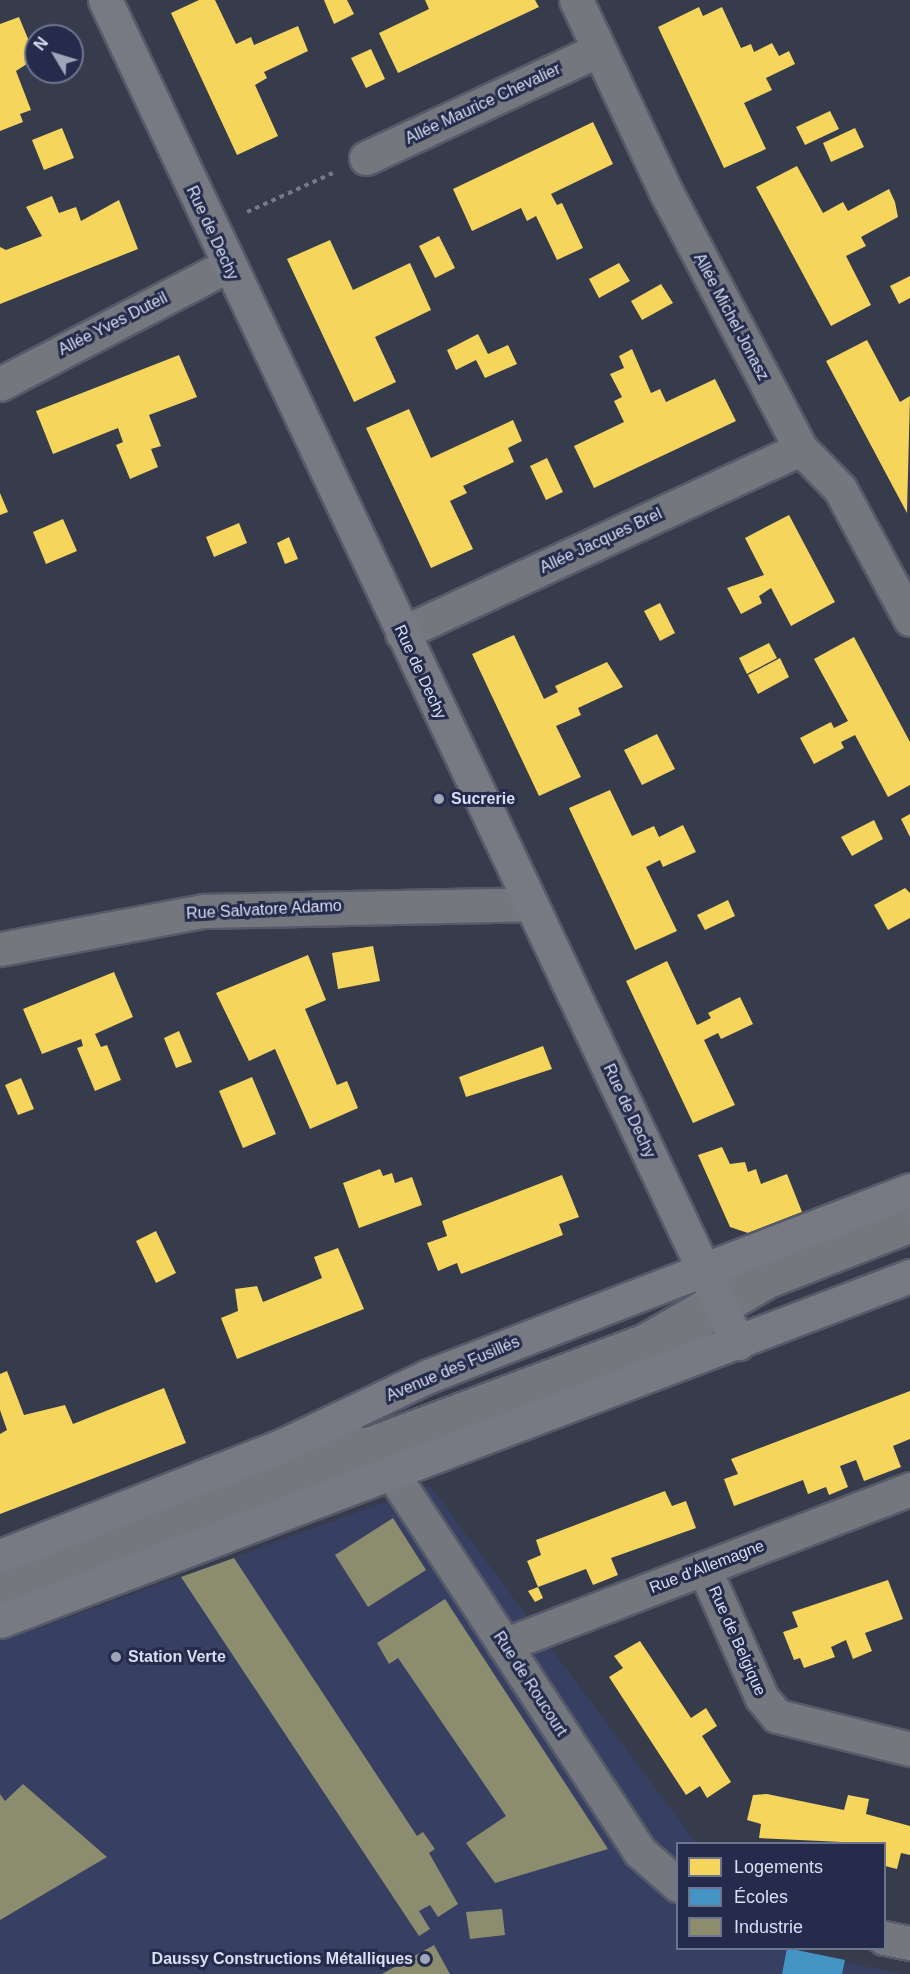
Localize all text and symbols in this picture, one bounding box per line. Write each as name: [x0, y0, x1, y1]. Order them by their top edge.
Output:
north arrow: [24, 24, 84, 84]
text: N: [31, 34, 51, 54]
street label: Allée Maurice Chevalier: [402, 60, 564, 148]
street label: Rue de Dechy: [182, 183, 242, 283]
street label: Allée Michel Jonasz: [689, 250, 773, 384]
street label: Allée Yves Duteil: [55, 288, 171, 360]
street label: Allée Jacques Brel: [537, 504, 665, 578]
street label: Rue de Dechy: [390, 622, 450, 722]
place label: Sucrerie: [451, 789, 515, 809]
marker: Sucrerie: [432, 792, 446, 806]
street label: Rue Salvatore Adamo: [185, 896, 343, 924]
street label: Rue de Dechy: [599, 1061, 659, 1161]
street label: Avenue des Fusillés: [383, 1332, 523, 1406]
street label: Rue d'Allemagne: [647, 1536, 767, 1598]
street label: Rue de Belgique: [704, 1583, 770, 1699]
street label: Rue de Roucourt: [489, 1628, 571, 1740]
place label: Station Verte: [128, 1647, 226, 1667]
marker: Station Verte: [109, 1650, 123, 1664]
legend: [676, 1842, 886, 1950]
text: Logements: [734, 1857, 823, 1877]
text: Écoles: [734, 1887, 788, 1907]
text: Industrie: [734, 1917, 803, 1937]
place label: Daussy Constructions Métalliques: [152, 1949, 413, 1969]
marker: Daussy Constructions Métalliques: [418, 1952, 432, 1966]

